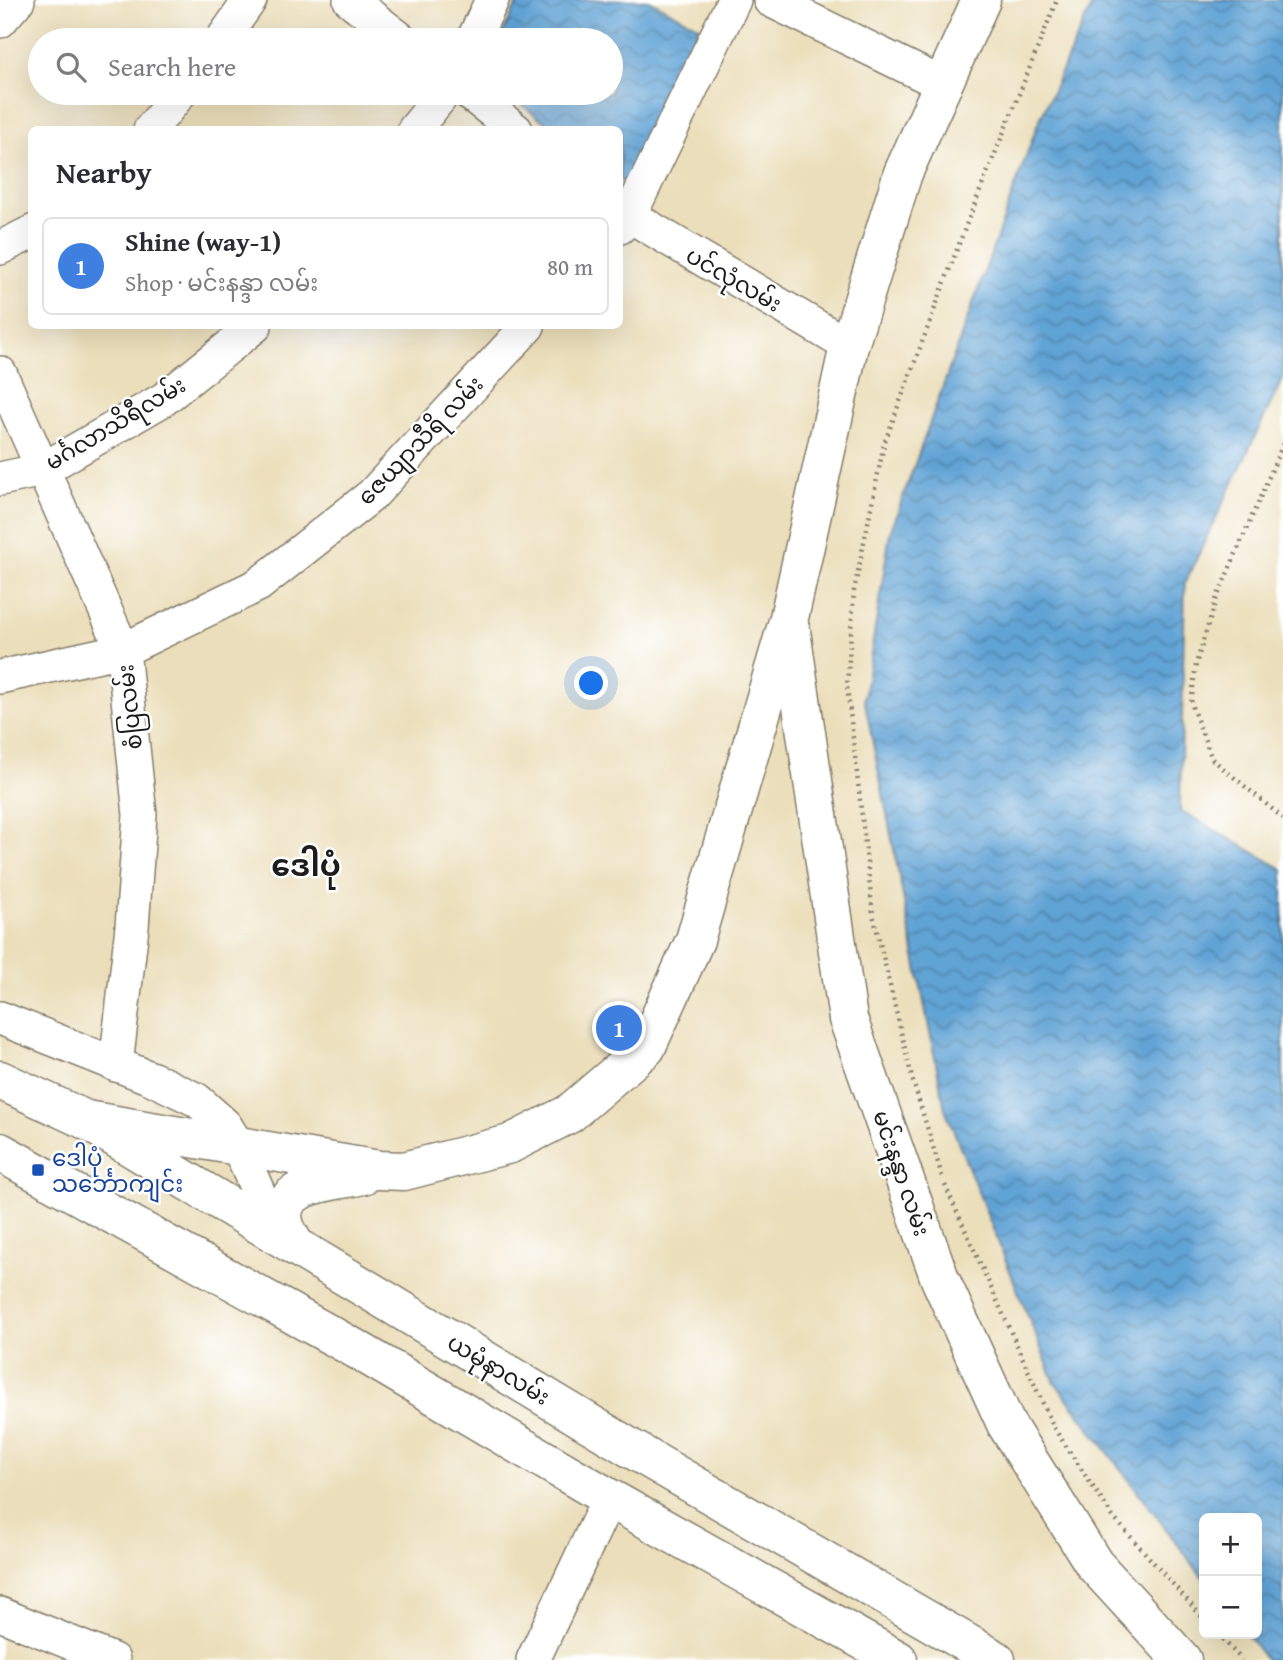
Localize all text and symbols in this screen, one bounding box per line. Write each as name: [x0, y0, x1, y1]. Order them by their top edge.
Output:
search box: [28, 28, 623, 105]
text: Search here: [108, 47, 236, 86]
icon: search: [52, 48, 90, 86]
text: Nearby: [56, 150, 152, 194]
text: Shine (way-1): [125, 222, 281, 261]
street label: ပင်လုံလမ်း: [678, 238, 788, 322]
text: 1: [75, 250, 87, 283]
text: 80 m: [547, 250, 593, 283]
text: Shop · မင်းနန္ဒာ လမ်း: [125, 266, 318, 299]
street label: မင်္ဂလာသိရီလမ်း: [39, 368, 193, 481]
street label: ဇေယျာသီရိ လမ်း: [350, 368, 493, 514]
street label: စံပြလမ်း: [108, 662, 153, 751]
your location: [574, 666, 608, 700]
district label: ဒေါပုံ: [271, 843, 341, 890]
pin: 1: [596, 1002, 642, 1054]
street label: မင်းနန္ဒာ လမ်း: [862, 1106, 939, 1241]
place label: ဒေါပုံ သင်္ဘောကျင်း: [52, 1141, 183, 1203]
marker: ဒေါပုံ သင်္ဘောကျင်း: [30, 1162, 46, 1178]
street label: ယမုံနာလမ်း: [440, 1325, 557, 1415]
map controls: [1199, 1513, 1262, 1639]
button: +: [1199, 1513, 1262, 1576]
button: −: [1199, 1576, 1262, 1639]

